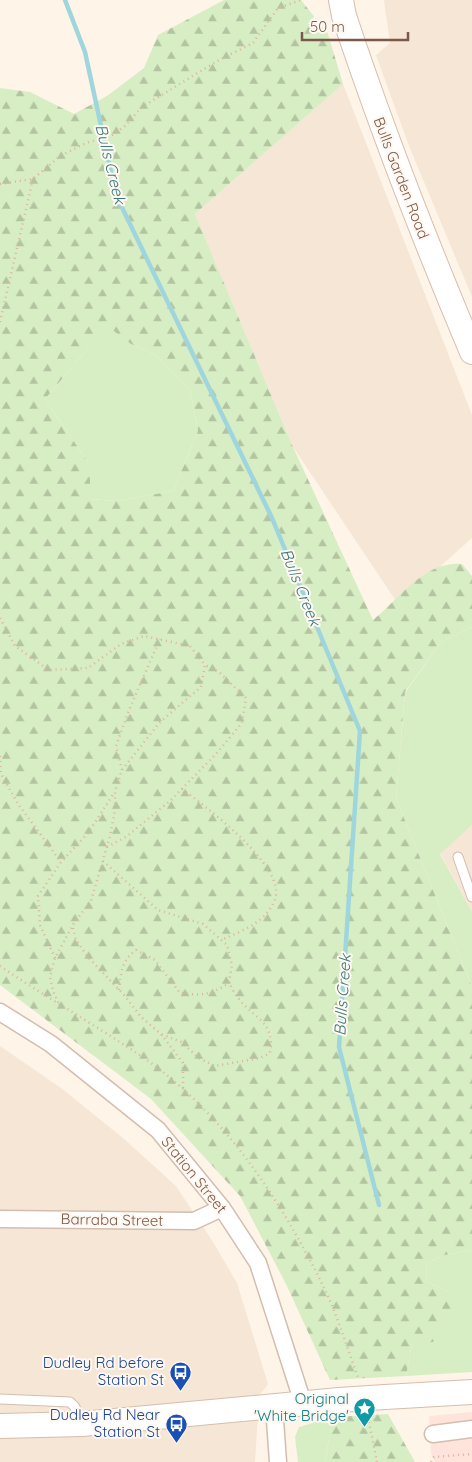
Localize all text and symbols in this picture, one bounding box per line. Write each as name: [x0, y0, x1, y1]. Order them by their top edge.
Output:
scale bar: [302, 10, 408, 42]
text: 50 m: [310, 17, 345, 36]
street label: Bulls Garden Road: [369, 114, 433, 241]
water label: Bulls Creek: [91, 122, 131, 207]
water label: Bulls Creek: [276, 545, 326, 630]
water label: Bulls Creek: [329, 952, 355, 1036]
street label: Station Street: [158, 1132, 231, 1217]
street label: Barraba Street: [61, 1209, 163, 1230]
place label: Dudley Rd before Station St: [43, 1353, 164, 1389]
bus stop icon: Dudley Rd before Station St: [168, 1360, 192, 1391]
place label: Original 'White Bridge': [254, 1389, 349, 1425]
place icon: Original 'White Bridge': [353, 1396, 377, 1427]
place label: Dudley Rd Near Station St: [50, 1405, 160, 1441]
bus stop icon: Dudley Rd Near Station St: [164, 1412, 188, 1443]

